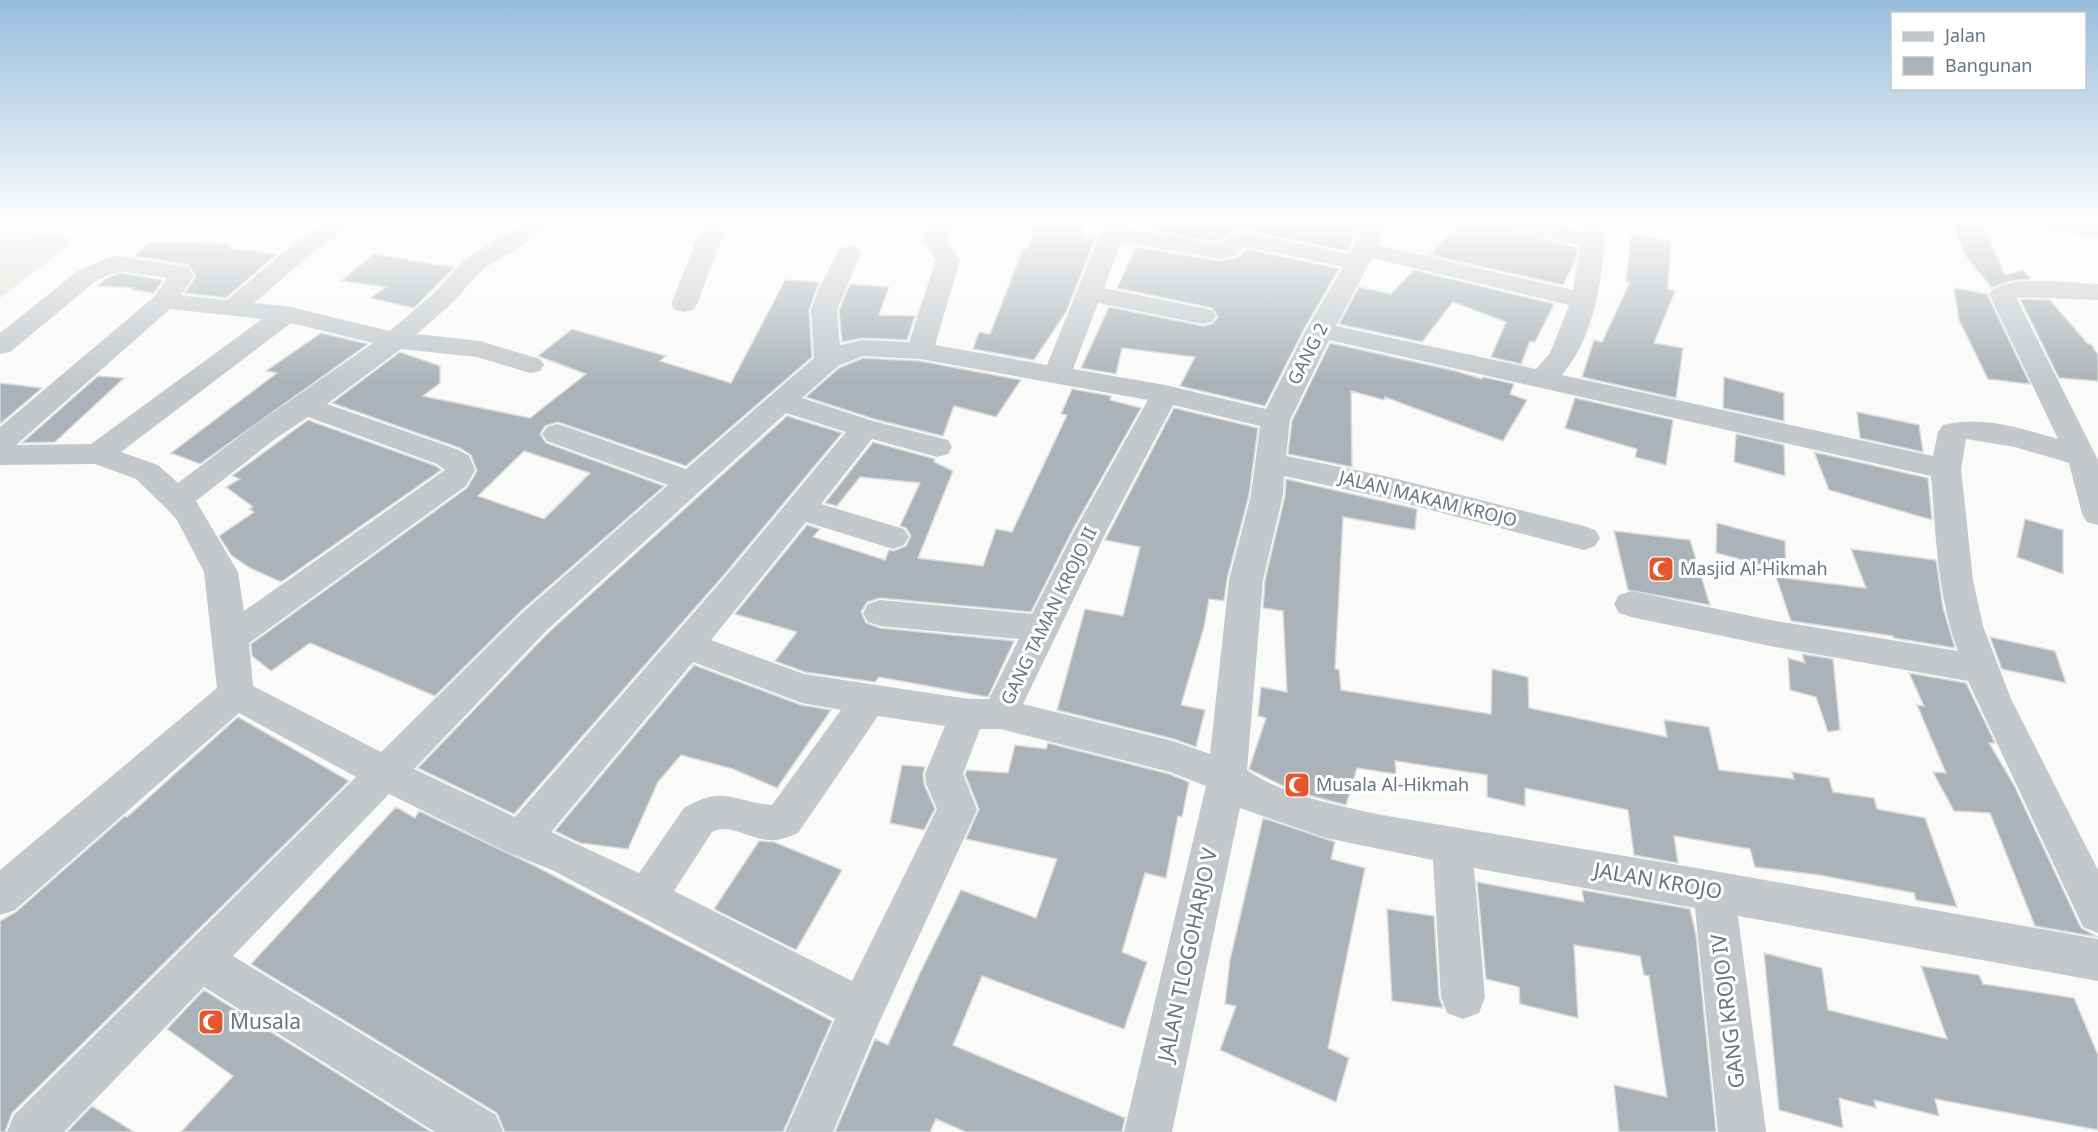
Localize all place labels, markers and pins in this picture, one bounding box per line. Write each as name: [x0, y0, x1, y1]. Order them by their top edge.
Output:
mosque icon: Masjid Al-Hikmah: [1646, 554, 1676, 584]
place label: Masjid Al-Hikmah: [1680, 556, 1828, 580]
mosque icon: Musala Al-Hikmah: [1282, 770, 1312, 800]
place label: Musala Al-Hikmah: [1316, 772, 1469, 796]
mosque icon: Musala: [196, 1007, 226, 1037]
place label: Musala: [230, 1007, 301, 1035]

